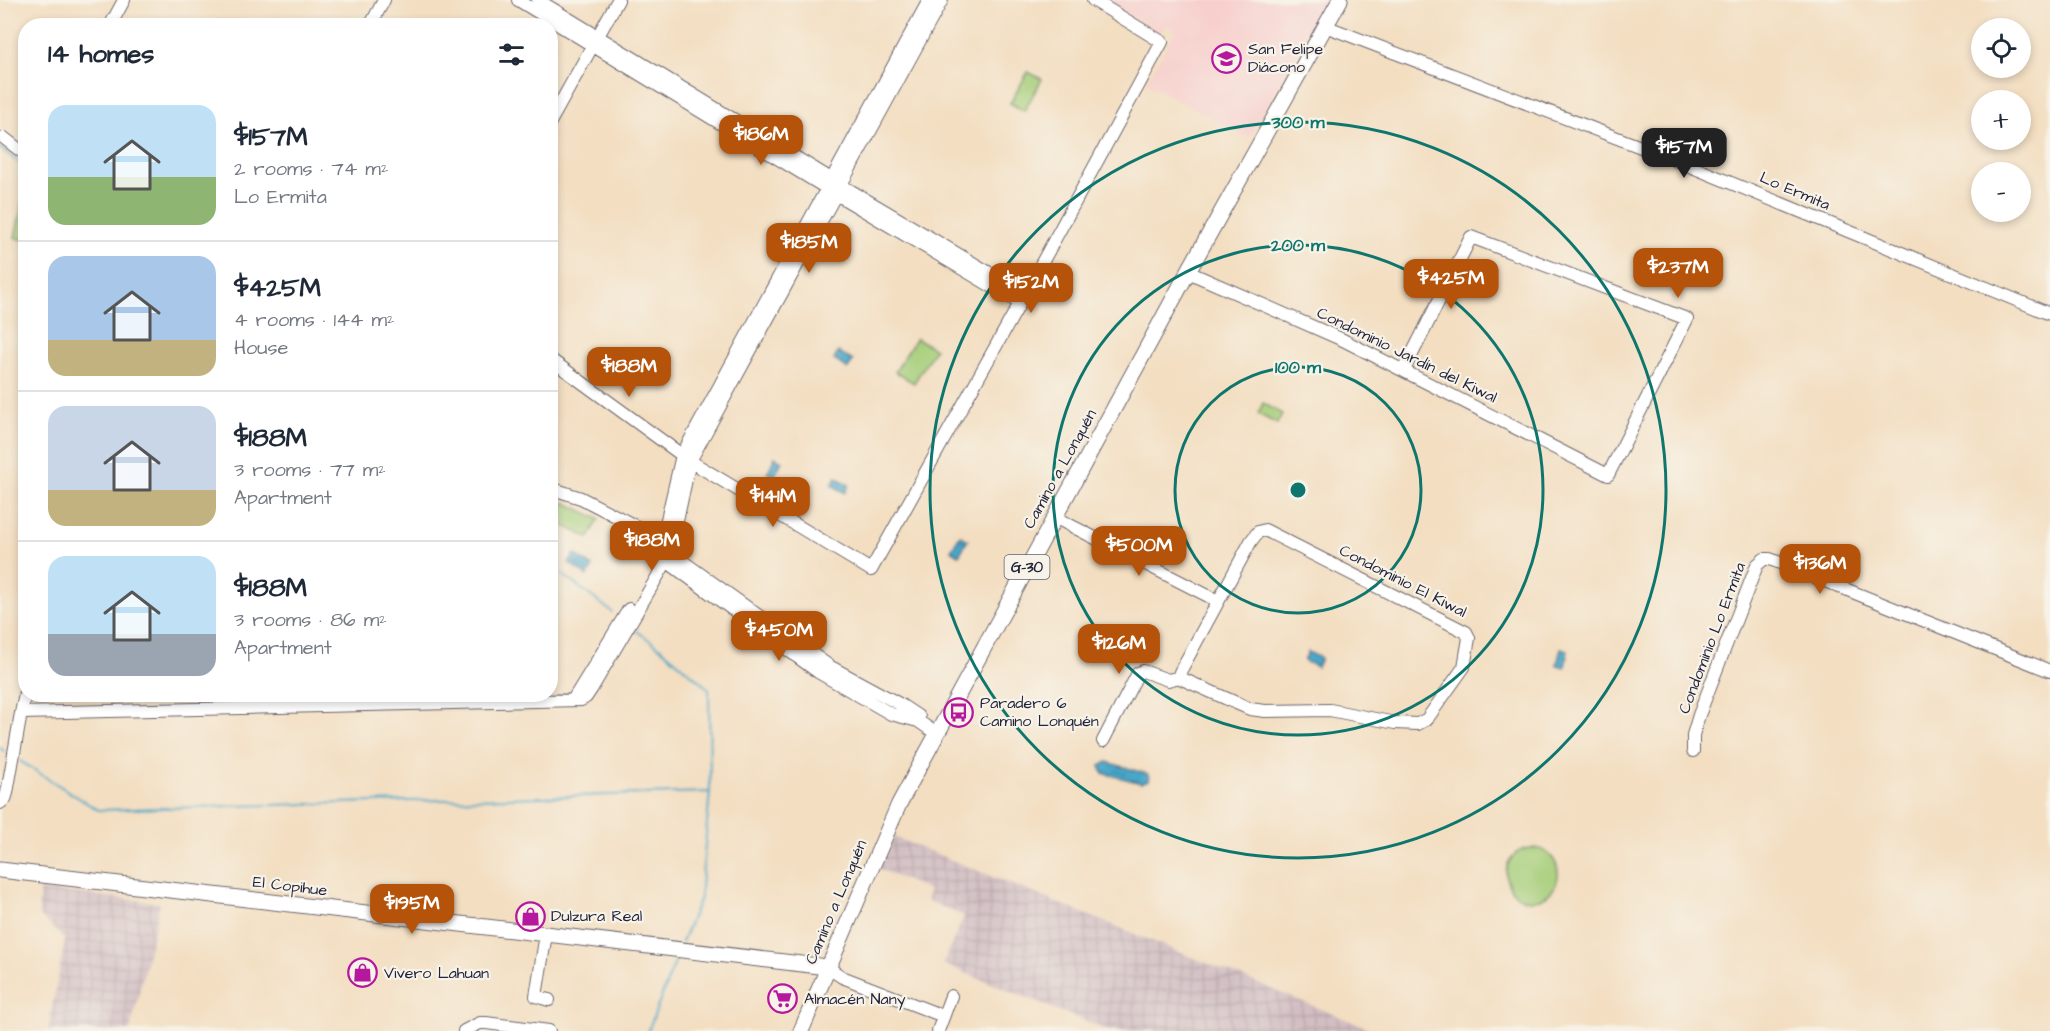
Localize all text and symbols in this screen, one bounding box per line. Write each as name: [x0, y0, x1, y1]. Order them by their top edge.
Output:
map controls: [1971, 18, 2031, 222]
button: locate: [1971, 18, 2031, 78]
text: 14 homes: [48, 36, 154, 72]
icon: filters: [495, 38, 528, 71]
place label: San Felipe Diácono: [1248, 38, 1323, 78]
school or university icon: San Felipe Diácono: [1211, 42, 1243, 74]
button: +: [1971, 90, 2031, 150]
text: 300 m: [1270, 110, 1326, 135]
pin: $186M: [719, 115, 803, 166]
text: $157M: [234, 119, 308, 155]
text: $186M: [733, 120, 789, 148]
pin: $157M: [1642, 128, 1726, 179]
icon: home: [96, 129, 168, 201]
text: $157M: [1656, 133, 1712, 161]
text: 2 rooms · 74 m²: [234, 155, 388, 183]
button: −: [1971, 162, 2031, 222]
street label: Lo Ermita: [1757, 166, 1833, 216]
text: Lo Ermita: [234, 183, 327, 211]
pin: $185M: [767, 223, 851, 274]
text: $185M: [780, 228, 838, 256]
text: 200 m: [1270, 233, 1326, 258]
pin: $237M: [1636, 248, 1720, 299]
text: $237M: [1647, 253, 1709, 281]
pin: $425M: [1409, 259, 1493, 310]
pin: $152M: [989, 263, 1073, 314]
text: $425M: [1418, 264, 1484, 292]
text: $152M: [1003, 268, 1059, 296]
text: $425M: [234, 270, 321, 306]
icon: home: [96, 280, 168, 352]
street label: Condominio Jardín del Kiwal: [1313, 302, 1501, 408]
text: 4 rooms · 144 m²: [234, 306, 394, 334]
text: House: [234, 334, 288, 362]
pin: $188M: [587, 347, 671, 398]
text: $188M: [601, 352, 657, 380]
text: 100 m: [1275, 355, 1322, 380]
street label: Camino a Lonquén: [1018, 405, 1102, 533]
text: $188M: [234, 420, 307, 456]
icon: home: [96, 430, 168, 502]
text: 3 rooms · 77 m²: [234, 456, 386, 484]
pin: $141M: [731, 477, 815, 528]
centre of rings: [1288, 480, 1308, 500]
text: $141M: [750, 482, 796, 510]
text: Apartment: [234, 484, 332, 512]
pin: $188M: [610, 521, 694, 572]
text: $188M: [624, 526, 680, 554]
pin: $500M: [1097, 526, 1181, 577]
text: $500M: [1105, 531, 1173, 559]
street label: Condominio El Kiwal: [1335, 539, 1471, 623]
pin: $136M: [1778, 544, 1862, 595]
text: $136M: [1794, 549, 1846, 577]
road number: G-30: [1004, 555, 1050, 579]
street label: Condominio Lo Ermita: [1673, 559, 1751, 717]
text: $188M: [234, 570, 307, 606]
icon: home: [96, 580, 168, 652]
text: 3 rooms · 86 m²: [234, 606, 387, 634]
pin: $450M: [737, 611, 821, 662]
text: $450M: [745, 616, 813, 644]
pin: $126M: [1077, 624, 1161, 675]
text: $126M: [1092, 629, 1146, 657]
text: Apartment: [234, 634, 332, 662]
place label: Paradero 6 Camino Lonquén: [980, 692, 1099, 732]
bus stop icon: Paradero 6 Camino Lonquén: [943, 696, 975, 728]
street label: Camino a Lonquén: [800, 836, 872, 968]
street label: El Copihue: [252, 871, 329, 902]
pin: $195M: [370, 884, 454, 935]
text: $195M: [384, 889, 440, 917]
shop icon: Dulzura Real: [514, 900, 546, 932]
place label: Dulzura Real: [551, 905, 642, 927]
shop icon: Vivero Lahuan: [347, 957, 379, 989]
place label: Vivero Lahuan: [384, 962, 489, 984]
supermarket icon: Almacén Nany: [767, 983, 799, 1015]
place label: Almacén Nany: [804, 988, 906, 1011]

